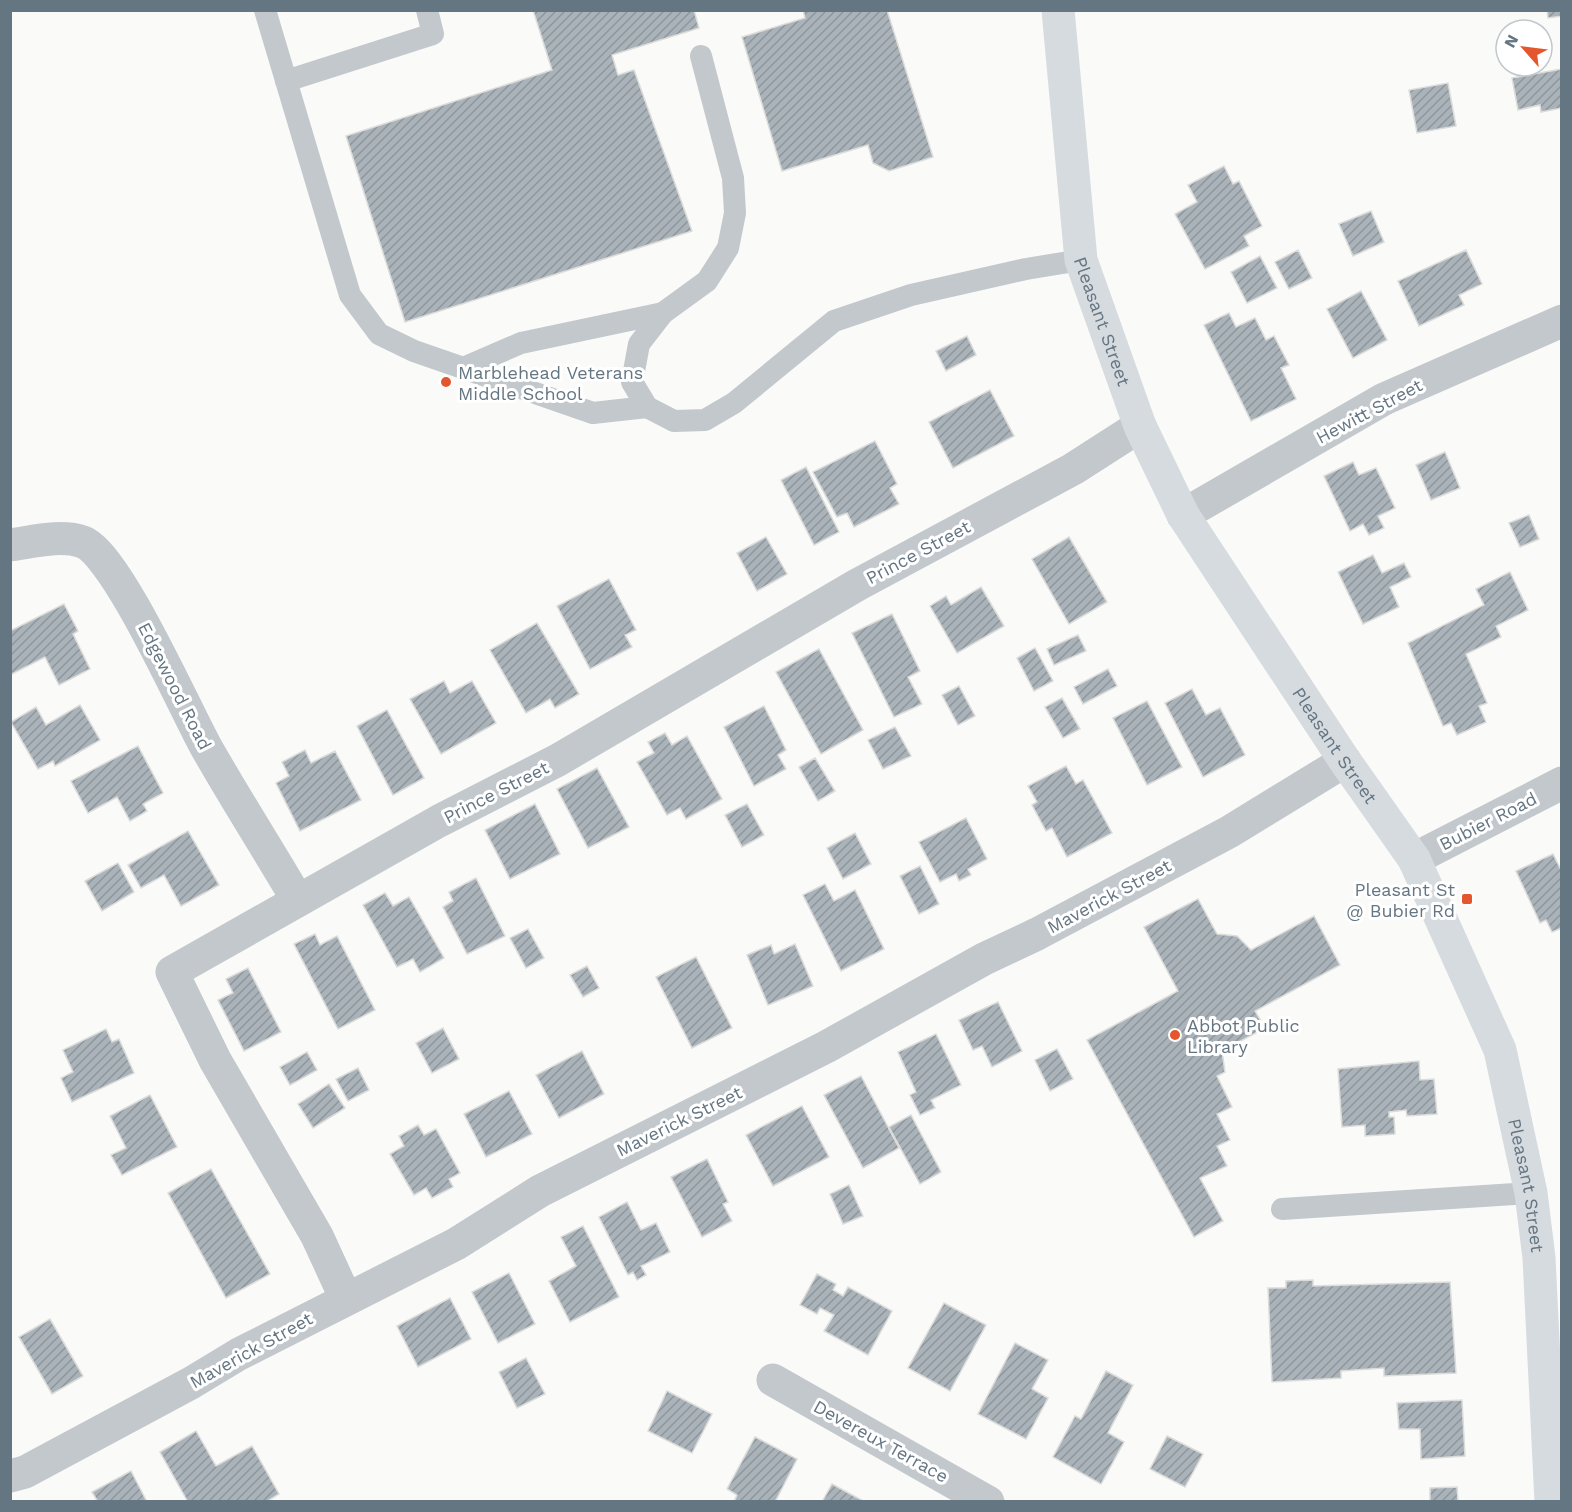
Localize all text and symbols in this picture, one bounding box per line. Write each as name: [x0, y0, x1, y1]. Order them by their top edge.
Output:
north arrow: [1494, 18, 1554, 78]
text: N: [1500, 31, 1522, 51]
street label: Pleasant Street: [1070, 254, 1136, 389]
place label: Marblehead Veterans Middle School: [458, 362, 643, 404]
street label: Hewitt Street: [1312, 374, 1426, 448]
marker: Marblehead Veterans Middle School: [439, 375, 453, 389]
street label: Prince Street: [862, 516, 974, 588]
street label: Edgewood Road: [134, 619, 216, 753]
street label: Pleasant Street: [1289, 683, 1382, 808]
street label: Prince Street: [440, 756, 552, 827]
street label: Bubier Road: [1436, 788, 1540, 854]
street label: Maverick Street: [1043, 854, 1175, 937]
place label: Pleasant St @ Bubier Rd: [1346, 879, 1455, 921]
marker: Pleasant St @ Bubier Rd: [1460, 892, 1474, 906]
place label: Abbot Public Library: [1187, 1015, 1300, 1057]
marker: Abbot Public Library: [1168, 1028, 1182, 1042]
street label: Maverick Street: [613, 1081, 746, 1161]
street label: Pleasant Street: [1505, 1116, 1549, 1254]
street label: Maverick Street: [186, 1307, 317, 1392]
street label: Devereux Terrace: [810, 1395, 952, 1487]

